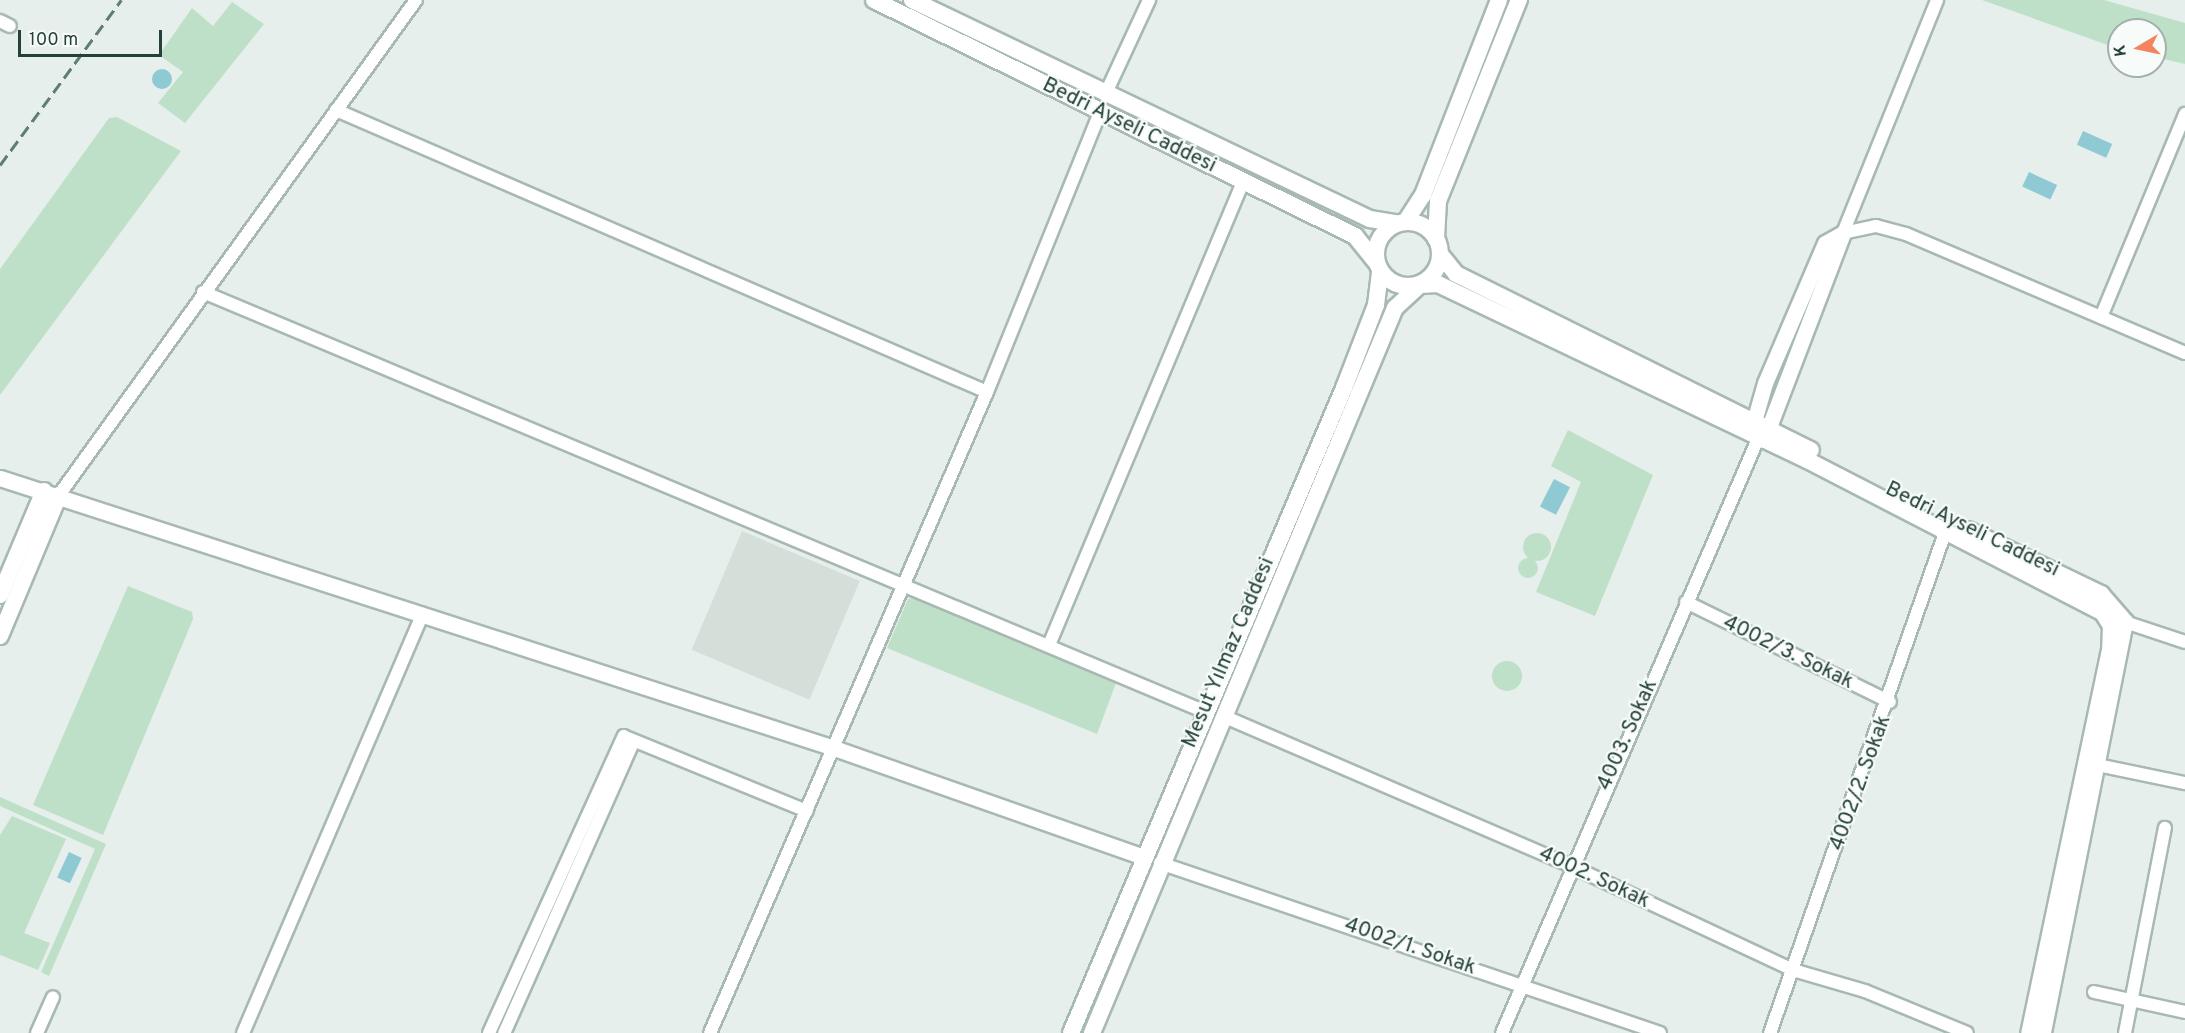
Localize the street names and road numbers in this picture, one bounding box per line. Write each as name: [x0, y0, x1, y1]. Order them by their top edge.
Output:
street label: Bedri Ayseli Caddesi: [1038, 73, 1220, 179]
street label: Bedri Ayseli Caddesi: [1881, 477, 2063, 583]
street label: Mesut Yılmaz Caddesi: [1177, 554, 1281, 752]
street label: 4002/3. Sokak: [1719, 611, 1857, 695]
street label: 4003. Sokak: [1592, 676, 1664, 794]
street label: 4002/2. Sokak: [1825, 712, 1897, 854]
street label: 4002. Sokak: [1535, 841, 1653, 915]
street label: 4002/1. Sokak: [1341, 913, 1479, 981]

